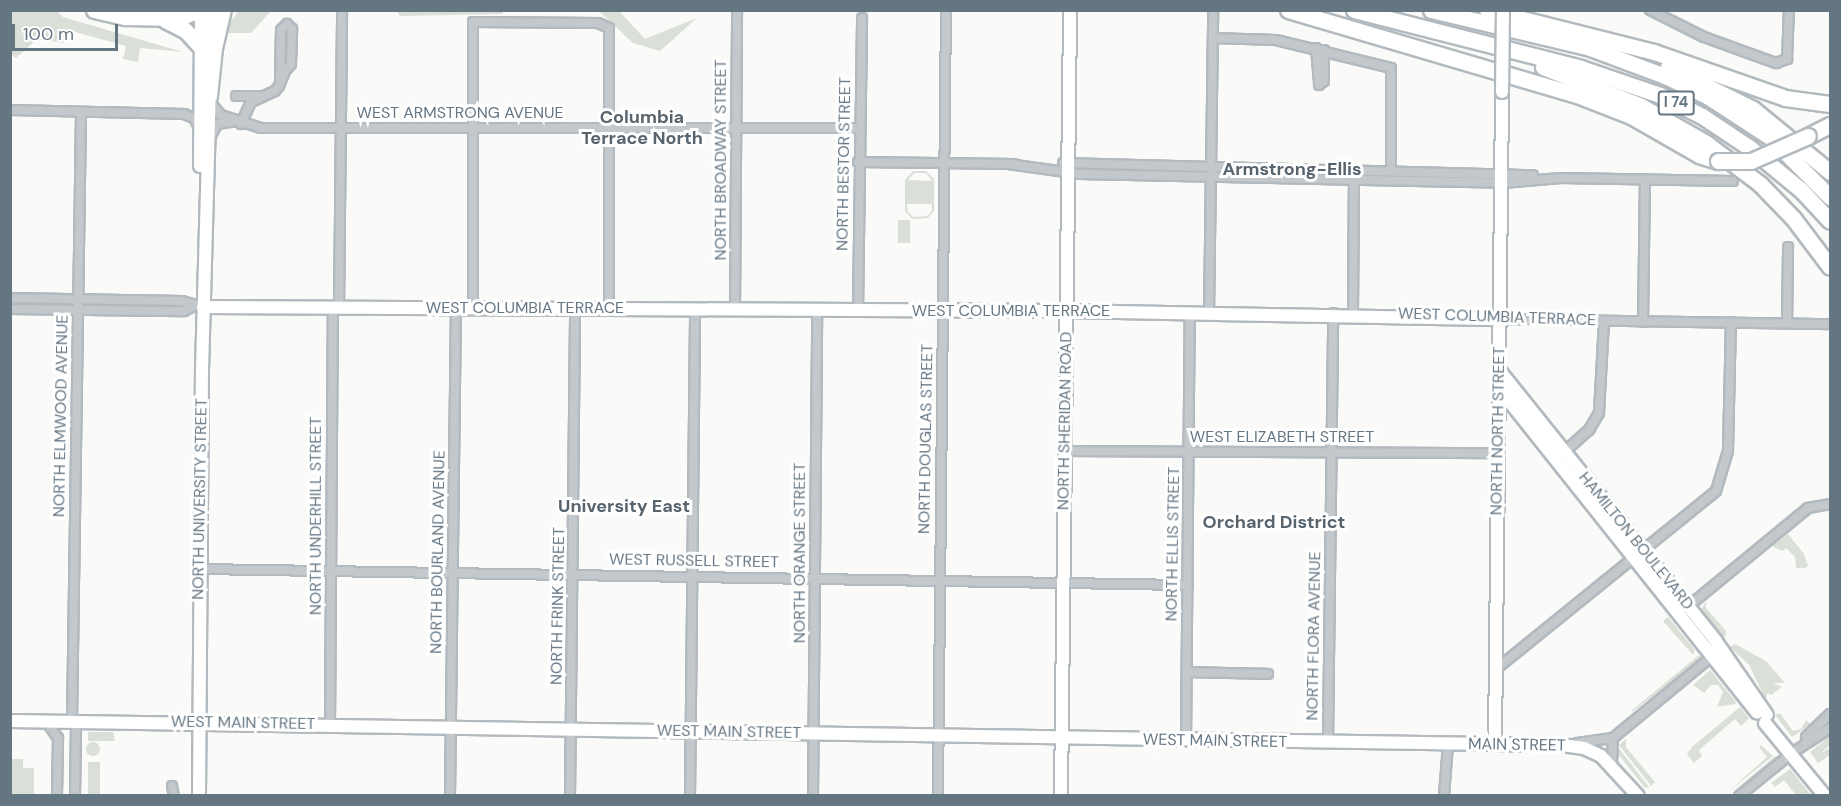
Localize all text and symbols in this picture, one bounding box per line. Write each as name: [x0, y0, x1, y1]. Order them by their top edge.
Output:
scale bar: [15, 12, 122, 50]
text: 100 m: [23, 22, 74, 46]
street label: NORTH BROADWAY STREET: [711, 60, 731, 260]
street label: NORTH BESTOR STREET: [833, 77, 855, 251]
road number: I 74: [1656, 91, 1696, 115]
street label: WEST ARMSTRONG AVENUE: [356, 103, 564, 123]
district label: Columbia Terrace North: [581, 107, 703, 150]
district label: Armstrong-Ellis: [1222, 158, 1362, 180]
street label: WEST COLUMBIA TERRACE: [426, 298, 624, 318]
street label: WEST COLUMBIA TERRACE: [912, 301, 1110, 321]
street label: WEST COLUMBIA TERRACE: [1398, 304, 1596, 330]
street label: NORTH ELMWOOD AVENUE: [50, 315, 72, 517]
street label: NORTH SHERIDAN ROAD: [1054, 332, 1076, 510]
street label: NORTH DOUGLAS STREET: [915, 344, 937, 534]
street label: NORTH NORTH STREET: [1487, 347, 1509, 515]
street label: NORTH UNIVERSITY STREET: [189, 398, 211, 600]
street label: NORTH UNDERHILL STREET: [306, 417, 326, 615]
street label: WEST ELIZABETH STREET: [1190, 427, 1374, 447]
street label: NORTH BOURLAND AVENUE: [427, 450, 449, 654]
street label: NORTH ORANGE STREET: [790, 463, 810, 643]
street label: NORTH ELLIS STREET: [1162, 466, 1184, 622]
street label: HAMILTON BOULEVARD: [1574, 468, 1698, 614]
district label: University East: [558, 495, 690, 517]
district label: Orchard District: [1203, 511, 1345, 533]
street label: NORTH FRINK STREET: [547, 527, 569, 685]
street label: WEST RUSSELL STREET: [609, 550, 779, 572]
street label: NORTH FLORA AVENUE: [1303, 551, 1325, 721]
street label: WEST MAIN STREET: [171, 712, 315, 734]
street label: WEST MAIN STREET: [657, 721, 801, 743]
street label: WEST MAIN STREET: [1143, 730, 1287, 752]
street label: MAIN STREET: [1468, 735, 1566, 755]

